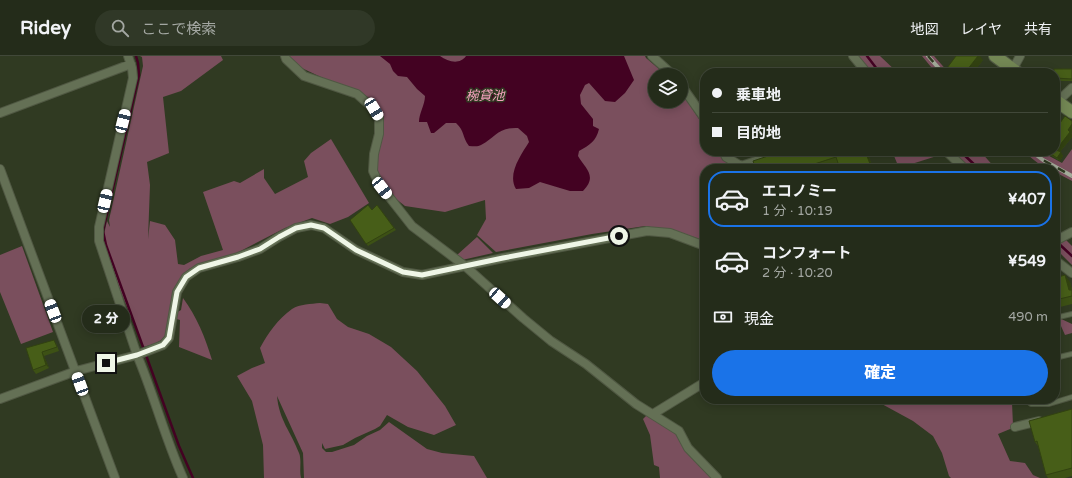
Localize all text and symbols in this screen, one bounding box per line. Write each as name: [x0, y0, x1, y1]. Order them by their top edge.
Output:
search box: [95, 10, 375, 46]
text: Ridey: [20, 17, 71, 39]
icon: search: [109, 17, 131, 39]
text: ここで検索: [141, 20, 216, 38]
text: 地図: [910, 21, 938, 38]
text: レイヤ: [960, 21, 1002, 38]
text: 共有: [1024, 21, 1052, 38]
map controls: [648, 68, 688, 108]
button: layers: [648, 68, 688, 108]
text: 乗車地: [736, 86, 781, 104]
water label: 椀貸池: [465, 88, 506, 104]
car: [363, 96, 385, 122]
car: [114, 108, 132, 134]
text: 目的地: [736, 124, 781, 142]
car: [370, 175, 394, 201]
icon: car: [714, 181, 750, 217]
text: エコノミー: [762, 182, 837, 200]
car: [96, 188, 114, 214]
text: ¥407: [1008, 190, 1046, 208]
text: 1 分 · 10:19: [762, 203, 833, 219]
route start: [610, 227, 628, 245]
icon: car: [714, 243, 750, 279]
text: コンフォート: [762, 244, 852, 262]
text: ¥549: [1008, 252, 1046, 270]
text: 2 分 · 10:20: [762, 265, 833, 281]
car: [487, 286, 513, 310]
car: [43, 298, 63, 324]
callout: 2 分: [82, 305, 130, 333]
icon: cash: [712, 306, 734, 328]
text: 490 m: [1008, 309, 1048, 325]
text: 現金: [744, 310, 774, 328]
text: 2 分: [94, 311, 118, 327]
button: 確定: [712, 350, 1048, 396]
route end: [97, 354, 115, 372]
car: [70, 371, 90, 397]

